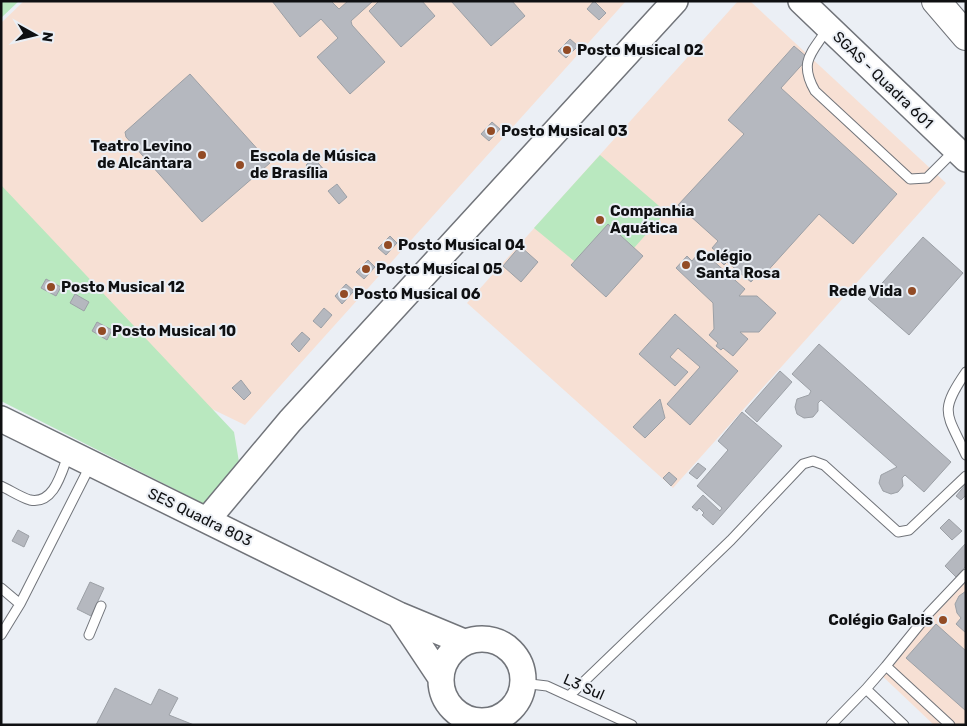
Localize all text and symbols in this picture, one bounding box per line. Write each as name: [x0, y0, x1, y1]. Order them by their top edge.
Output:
north arrow: [10, 10, 60, 60]
street label: SGAS - Quadra 601: [829, 28, 937, 132]
text: N: [38, 31, 56, 43]
place label: Posto Musical 02: [577, 41, 704, 59]
marker: Posto Musical 02: [561, 44, 573, 56]
place label: Posto Musical 03: [501, 122, 628, 140]
marker: Posto Musical 03: [485, 125, 497, 137]
place label: Teatro Levino de Alcântara: [91, 137, 192, 172]
place label: Escola de Música de Brasília: [250, 147, 376, 182]
marker: Teatro Levino de Alcântara: [196, 149, 208, 161]
marker: Escola de Música de Brasília: [234, 159, 246, 171]
place label: Companhia Aquática: [610, 202, 694, 237]
marker: Companhia Aquática: [594, 214, 606, 226]
place label: Posto Musical 04: [398, 236, 525, 254]
marker: Posto Musical 04: [382, 239, 394, 251]
place label: Colégio Santa Rosa: [696, 247, 780, 282]
marker: Colégio Santa Rosa: [680, 259, 692, 271]
place label: Posto Musical 05: [376, 260, 503, 278]
marker: Posto Musical 05: [360, 263, 372, 275]
place label: Posto Musical 12: [61, 278, 185, 296]
marker: Posto Musical 12: [45, 281, 57, 293]
place label: Rede Vida: [829, 282, 902, 300]
place label: Posto Musical 06: [354, 285, 481, 303]
marker: Rede Vida: [906, 285, 918, 297]
marker: Posto Musical 06: [338, 288, 350, 300]
place label: Posto Musical 10: [112, 322, 236, 340]
marker: Posto Musical 10: [96, 325, 108, 337]
street label: SES Quadra 803: [145, 484, 255, 550]
place label: Colégio Galois: [828, 611, 933, 629]
marker: Colégio Galois: [937, 614, 949, 626]
street label: L3 Sul: [561, 670, 607, 704]

